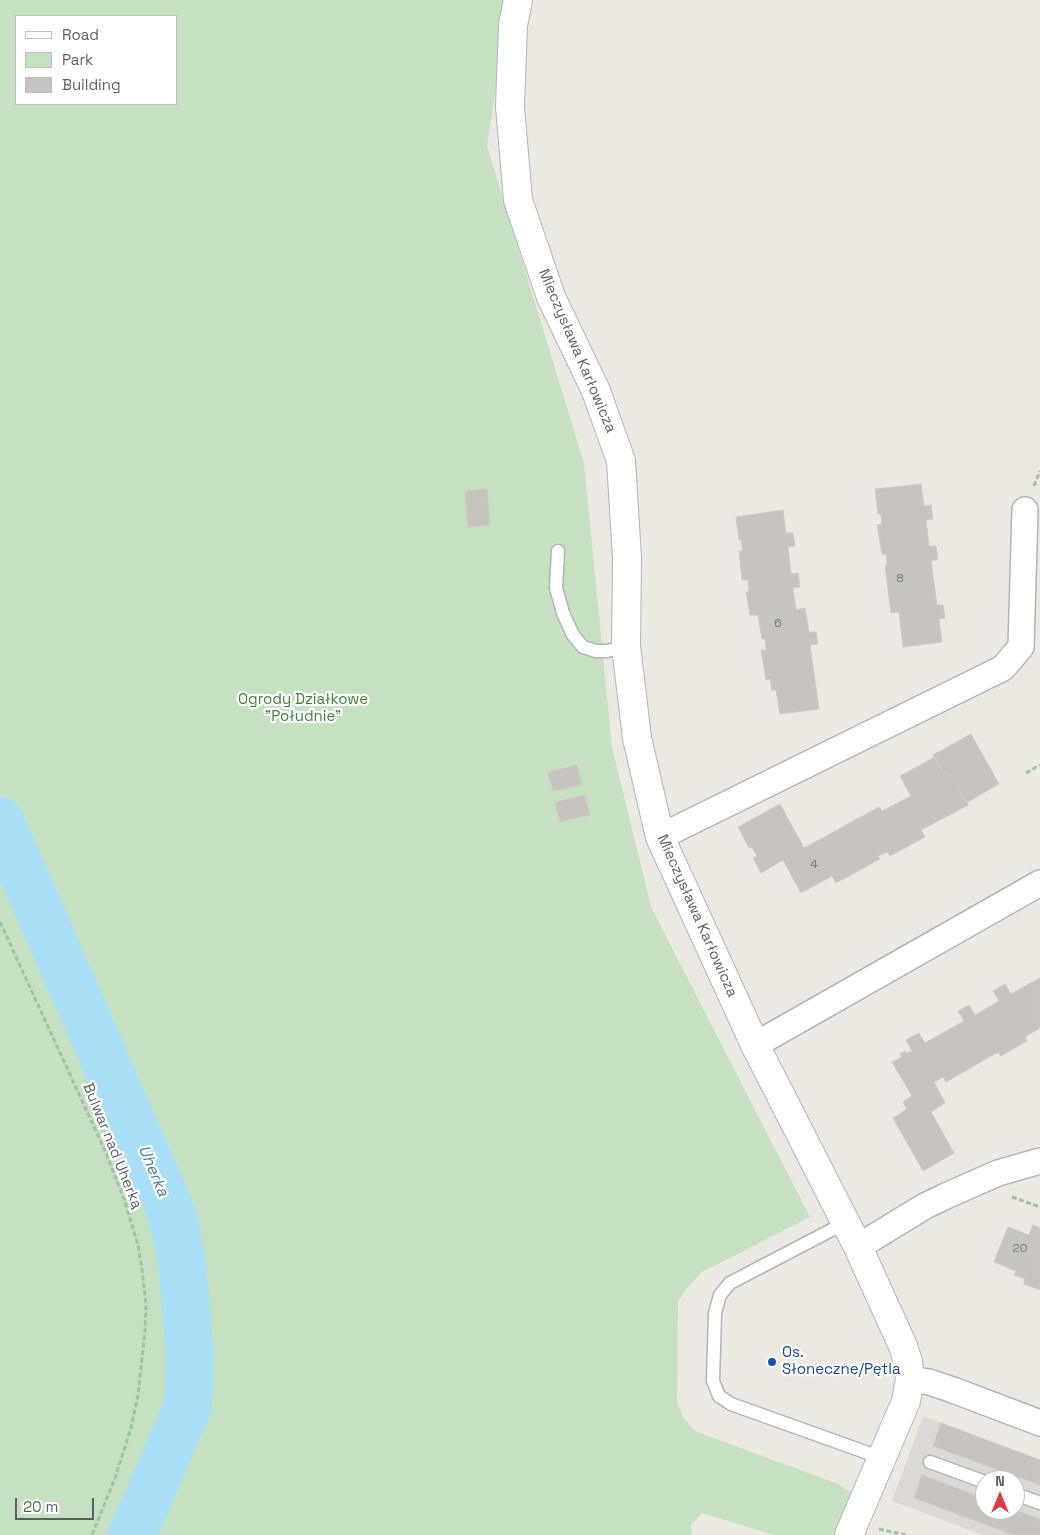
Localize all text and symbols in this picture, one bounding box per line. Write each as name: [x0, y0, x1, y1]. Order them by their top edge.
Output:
legend: [15, 15, 178, 105]
text: Road: [62, 25, 99, 44]
text: Park: [62, 50, 93, 69]
text: Building: [62, 75, 121, 94]
street label: Mieczysława Karłowicza: [534, 266, 620, 436]
house number: 8: [896, 572, 904, 586]
house number: 6: [774, 617, 782, 631]
park label: Ogrody Działkowe "Południe": [238, 691, 368, 726]
street label: Mieczysława Karłowicza: [653, 832, 741, 1000]
house number: 4: [810, 858, 818, 872]
street label: Bulwar nad Uherką: [79, 1080, 145, 1212]
water label: Uherka: [134, 1143, 172, 1199]
house number: 20: [1013, 1242, 1027, 1256]
place label: Os. Słoneczne/Pętla: [782, 1344, 901, 1379]
marker: Os. Słoneczne/Pętla: [766, 1356, 778, 1368]
north arrow: [975, 1470, 1025, 1520]
text: N: [995, 1472, 1005, 1490]
scale bar: [18, 1488, 96, 1520]
text: 20 m: [23, 1497, 58, 1516]

